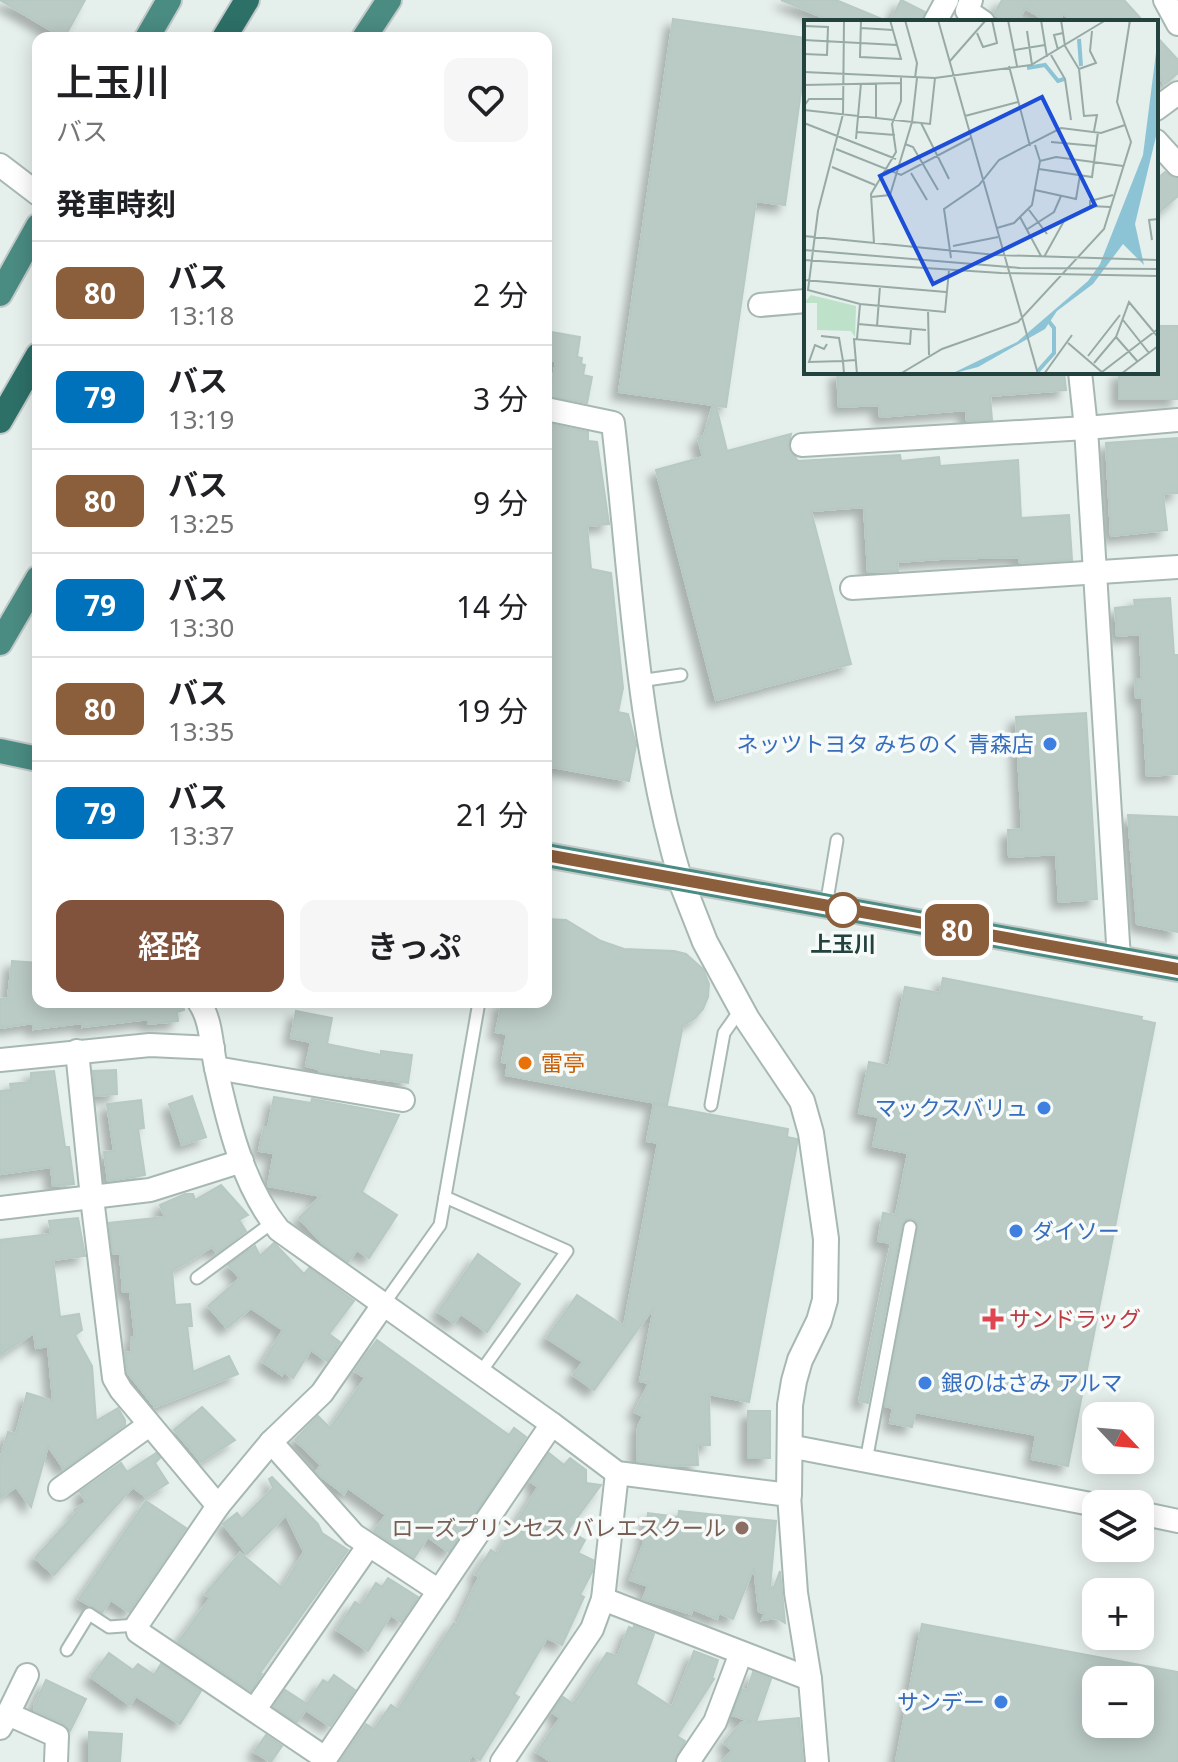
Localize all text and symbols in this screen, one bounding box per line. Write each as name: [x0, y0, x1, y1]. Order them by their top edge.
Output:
inset map: [804, 20, 1158, 374]
text: 上玉川: [56, 55, 170, 107]
button: heart: [444, 58, 528, 142]
text: バス: [56, 113, 108, 149]
text: 発車時刻: [56, 183, 176, 224]
text: バス: [168, 256, 228, 297]
text: 80: [84, 274, 116, 312]
text: 2 分: [473, 274, 528, 315]
text: 13:18: [168, 297, 234, 333]
text: バス: [168, 360, 228, 401]
text: 79: [84, 378, 116, 416]
text: 3 分: [473, 378, 528, 419]
text: 13:19: [168, 401, 234, 437]
text: バス: [168, 464, 228, 505]
text: 80: [84, 482, 116, 520]
text: 9 分: [473, 482, 528, 523]
text: 13:25: [168, 505, 234, 541]
text: バス: [168, 568, 228, 609]
text: 79: [84, 586, 116, 624]
text: 14 分: [456, 586, 528, 627]
text: 13:30: [168, 609, 234, 645]
text: バス: [168, 672, 228, 713]
text: 80: [84, 690, 116, 728]
text: 19 分: [456, 690, 528, 731]
text: 13:35: [168, 713, 234, 749]
place label: ネッツトヨタ みちのく 青森店: [737, 728, 1034, 758]
marker: ネッツトヨタ みちのく 青森店: [1041, 735, 1059, 753]
text: バス: [168, 776, 228, 817]
text: 79: [84, 794, 116, 832]
text: 21 分: [456, 794, 528, 835]
text: 13:37: [168, 817, 234, 853]
marker: 上玉川: [826, 893, 860, 927]
button: 経路: [56, 900, 284, 992]
button: きっぷ: [300, 900, 528, 992]
line badge: 80: [921, 904, 993, 956]
text: 80: [941, 911, 973, 949]
place label: 上玉川: [810, 928, 876, 958]
place label: 雷亭: [541, 1047, 585, 1077]
marker: 雷亭: [516, 1054, 534, 1072]
place label: マックスバリュ: [875, 1092, 1028, 1122]
marker: マックスバリュ: [1035, 1099, 1053, 1117]
place label: ダイソー: [1032, 1215, 1120, 1245]
marker: ダイソー: [1007, 1222, 1025, 1240]
place label: サンドラッグ: [1009, 1303, 1141, 1333]
marker: サンドラッグ: [984, 1310, 1002, 1328]
place label: 銀のはさみ アルマ: [941, 1367, 1123, 1397]
marker: 銀のはさみ アルマ: [916, 1374, 934, 1392]
north arrow: [1082, 1402, 1154, 1474]
map controls: [1082, 1402, 1154, 1738]
button: layers: [1082, 1490, 1154, 1562]
place label: ローズプリンセス バレエスクール: [391, 1512, 726, 1542]
marker: ローズプリンセス バレエスクール: [733, 1519, 751, 1537]
button: +: [1082, 1578, 1154, 1650]
button: −: [1082, 1666, 1154, 1738]
place label: サンデー: [897, 1686, 985, 1716]
marker: サンデー: [992, 1693, 1010, 1711]

